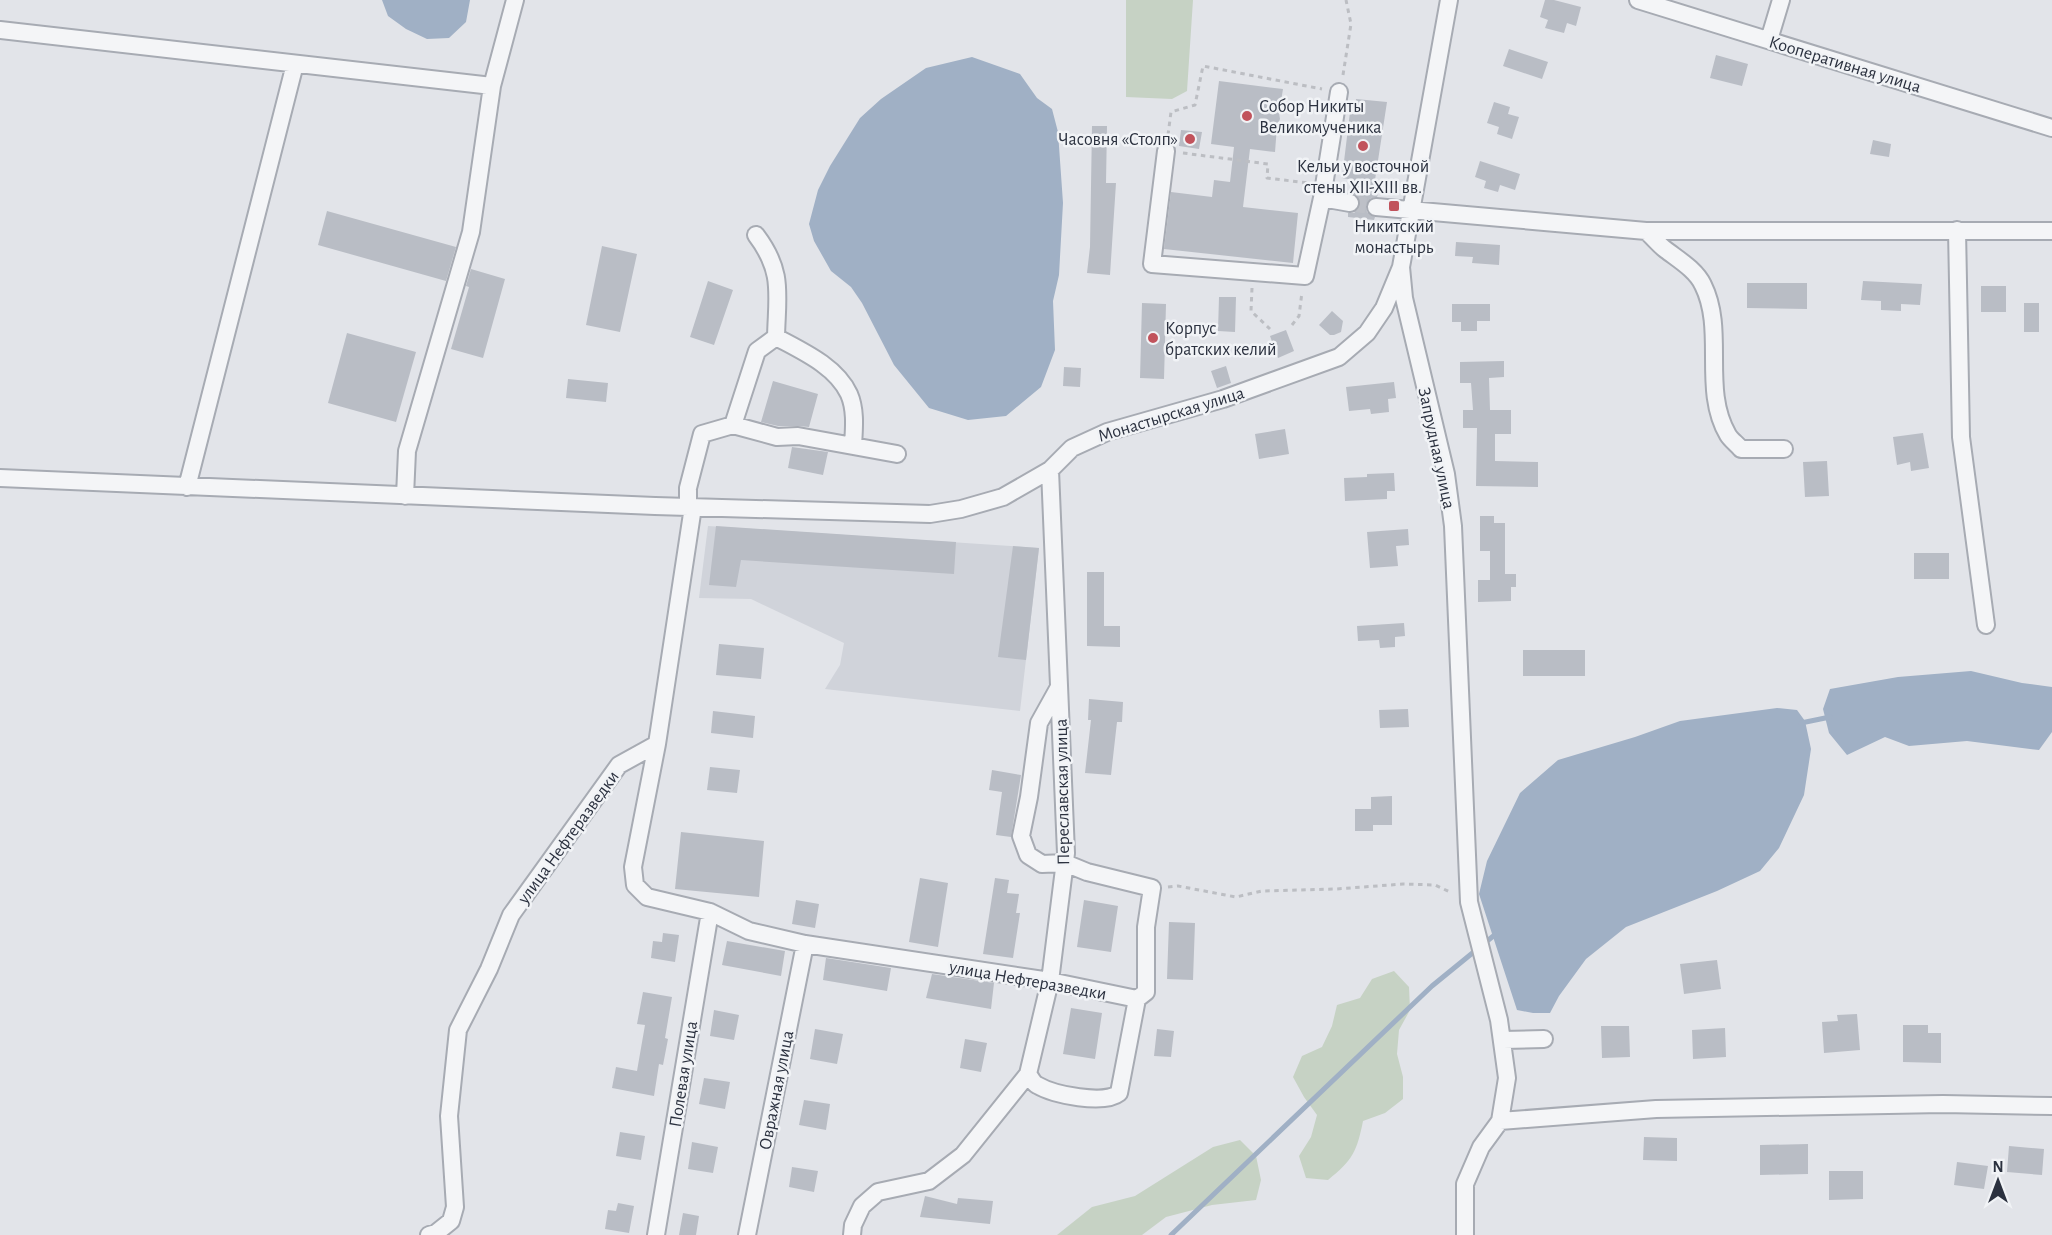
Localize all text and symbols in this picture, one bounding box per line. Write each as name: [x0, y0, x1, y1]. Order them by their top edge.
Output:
street label: Кооперативная улица: [1767, 33, 1923, 97]
place label: Собор Никиты Великомученика: [1259, 97, 1381, 137]
marker: Собор Никиты Великомученика: [1240, 109, 1254, 123]
place label: Часовня «Столп»: [1058, 131, 1178, 149]
marker: Часовня «Столп»: [1183, 132, 1197, 146]
marker: Кельи у восточной стены XII-XIII вв.: [1356, 139, 1370, 153]
place label: Кельи у восточной стены XII-XIII вв.: [1297, 158, 1429, 197]
marker: Никитский монастырь: [1387, 199, 1401, 213]
place label: Никитский монастырь: [1354, 218, 1434, 257]
place label: Корпус братских келий: [1165, 320, 1277, 359]
marker: Корпус братских келий: [1146, 331, 1160, 345]
street label: Монастырская улица: [1096, 384, 1247, 446]
street label: Запрудная улица: [1414, 386, 1458, 511]
street label: Переславская улица: [1053, 719, 1073, 865]
street label: улица Нефтеразведки: [514, 768, 623, 908]
street label: улица Нефтеразведки: [947, 958, 1108, 1004]
street label: Полевая улица: [667, 1020, 701, 1129]
street label: Овражная улица: [757, 1029, 797, 1151]
north arrow: [1968, 1151, 2028, 1211]
text: N: [1992, 1159, 2004, 1175]

